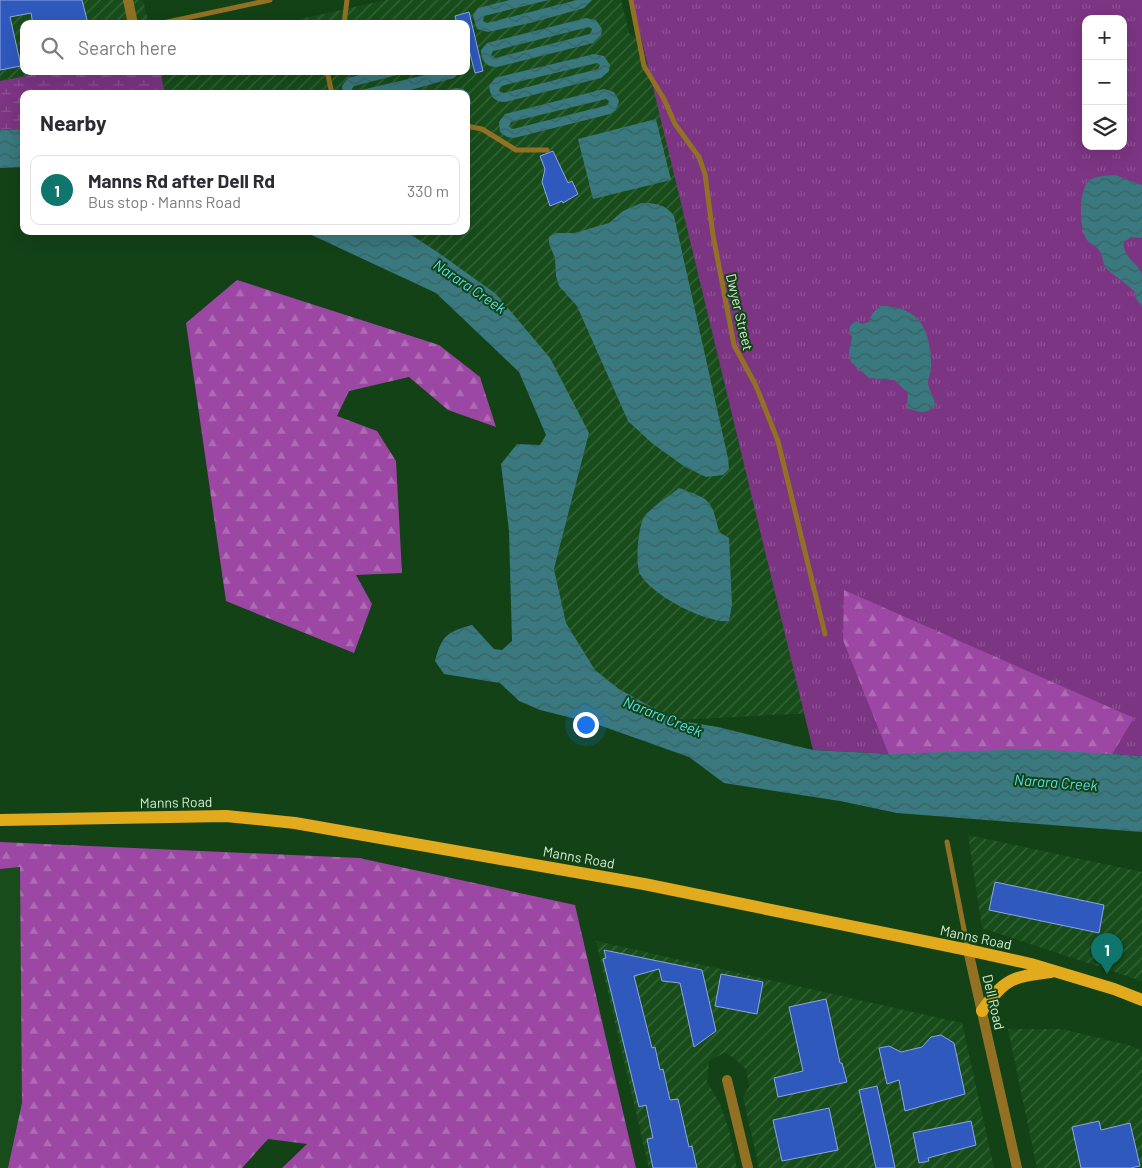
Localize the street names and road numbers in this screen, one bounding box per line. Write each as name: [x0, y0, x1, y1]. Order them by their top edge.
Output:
street label: Dwyer Street: [723, 272, 757, 352]
street label: Manns Road: [139, 793, 213, 811]
street label: Manns Road: [542, 842, 616, 872]
street label: Manns Road: [939, 921, 1013, 953]
street label: Dell Road: [979, 973, 1009, 1031]

